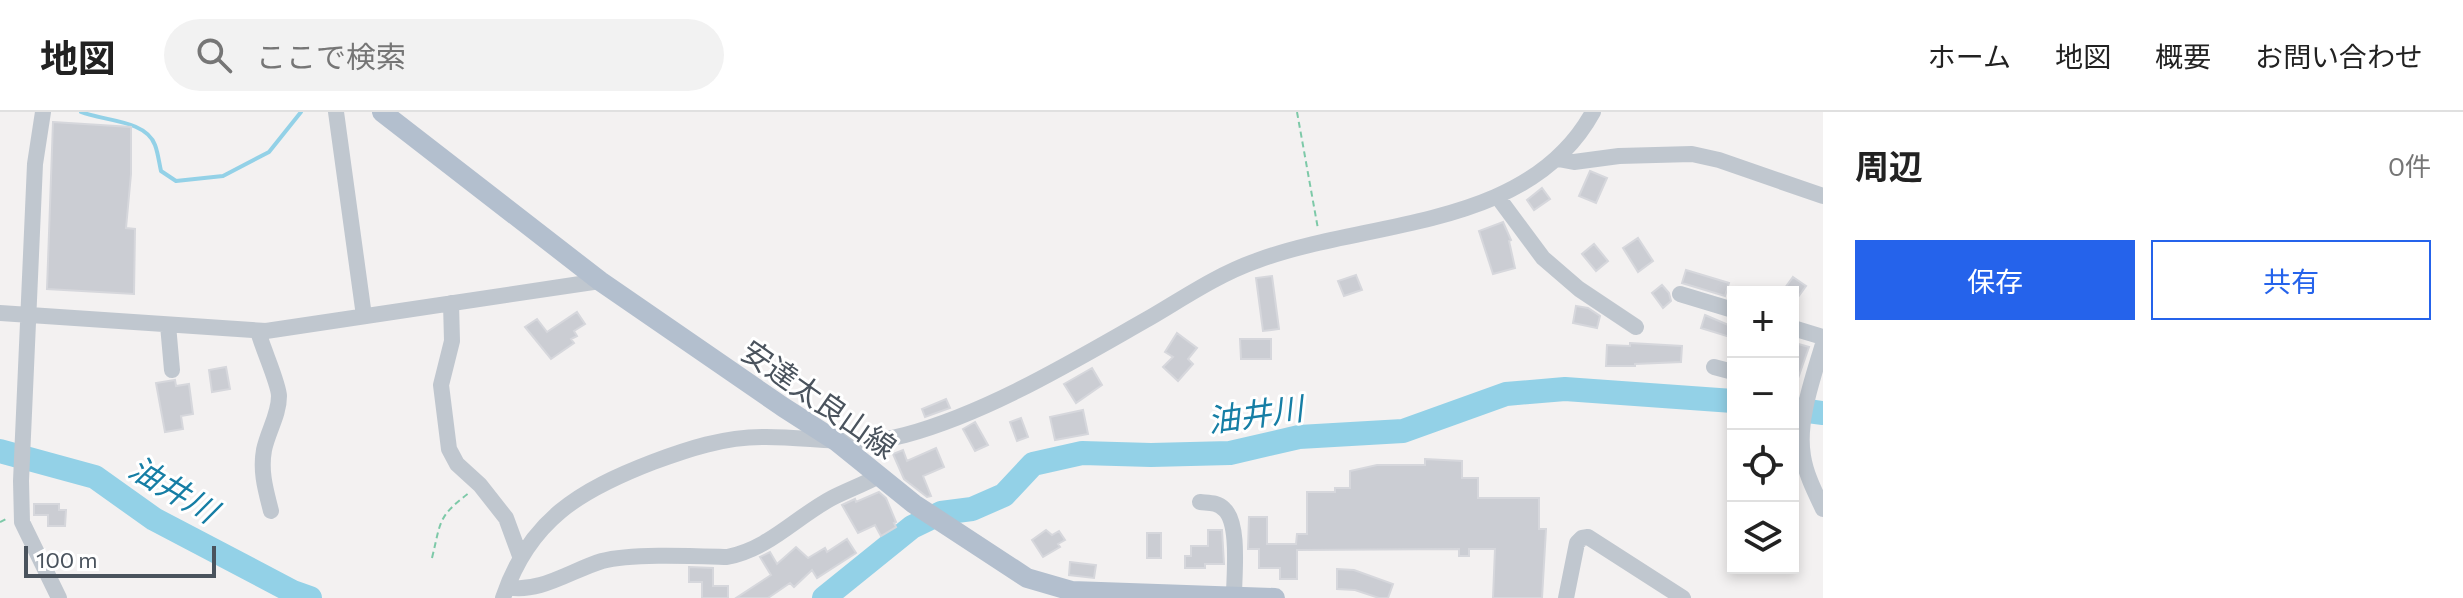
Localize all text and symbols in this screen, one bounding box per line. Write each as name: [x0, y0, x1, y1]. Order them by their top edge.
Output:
search box: [164, 19, 724, 91]
text: 地図: [40, 33, 116, 80]
icon: search: [192, 33, 236, 77]
text: ここで検索: [256, 37, 406, 74]
text: ホーム: [1928, 39, 2011, 73]
text: 地図: [2055, 39, 2111, 73]
text: 概要: [2155, 39, 2211, 73]
text: お問い合わせ: [2255, 39, 2423, 73]
text: 周辺: [1855, 144, 1923, 186]
text: 0件: [2388, 150, 2431, 181]
button: 保存: [1855, 240, 2135, 320]
button: 共有: [2151, 240, 2431, 320]
map controls: [1727, 286, 1799, 574]
button: +: [1727, 286, 1799, 358]
street label: 安達太良山線: [736, 331, 904, 465]
button: −: [1727, 358, 1799, 430]
water label: 油井川: [1205, 386, 1308, 439]
button: locate: [1727, 430, 1799, 502]
water label: 油井川: [123, 446, 228, 531]
button: layers: [1727, 502, 1799, 574]
scale bar: [24, 542, 216, 578]
text: 100 m: [36, 546, 98, 573]

